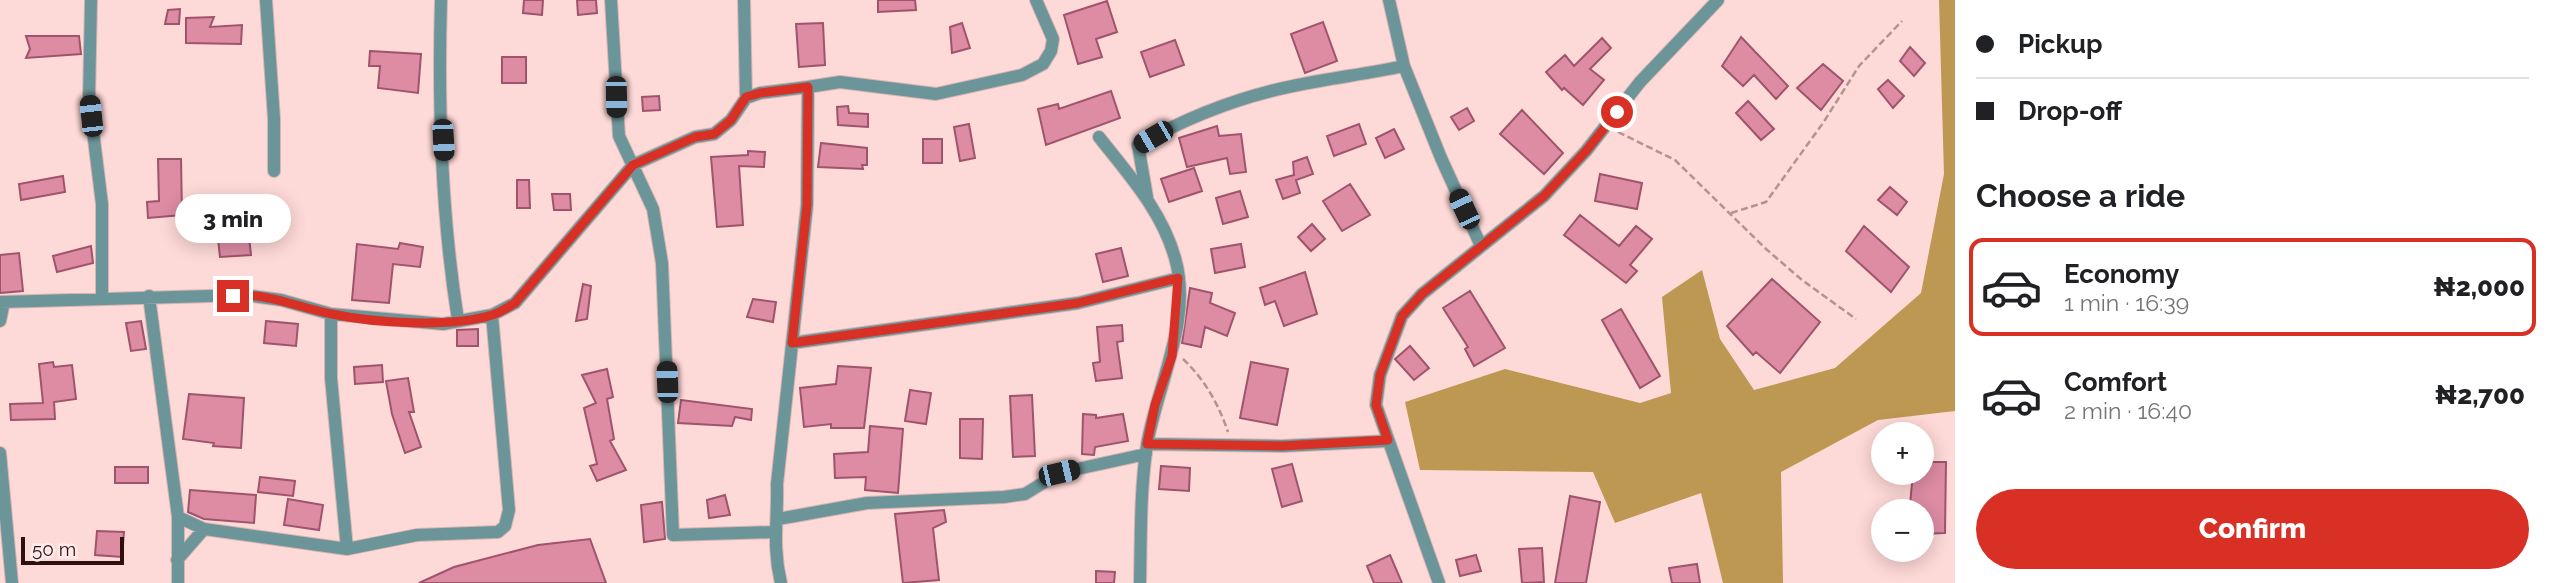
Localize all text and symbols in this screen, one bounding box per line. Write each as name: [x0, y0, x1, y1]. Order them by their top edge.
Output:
text: Pickup: [2018, 29, 2103, 59]
car: [606, 76, 627, 118]
car: [79, 94, 104, 138]
route start: [1601, 96, 1633, 128]
text: Drop-off: [2018, 96, 2122, 126]
car: [1130, 117, 1177, 157]
car: [432, 118, 455, 162]
text: Choose a ride: [1976, 177, 2185, 214]
car: [1446, 186, 1483, 232]
callout: 3 min: [175, 194, 291, 244]
text: 3 min: [203, 205, 263, 232]
icon: car: [1980, 256, 2043, 319]
text: Economy: [2064, 259, 2179, 289]
text: ₦2,000: [2433, 272, 2525, 302]
route end: [217, 280, 249, 312]
text: 1 min · 16:39: [2064, 289, 2189, 316]
car: [656, 361, 679, 403]
icon: car: [1980, 364, 2043, 427]
text: Comfort: [2064, 367, 2167, 397]
text: ₦2,700: [2435, 380, 2525, 410]
text: 2 min · 16:40: [2064, 397, 2192, 424]
map controls: [1871, 422, 1934, 562]
button: +: [1871, 422, 1934, 485]
car: [1037, 458, 1082, 488]
button: Confirm: [1976, 489, 2529, 569]
button: −: [1871, 499, 1934, 562]
scale bar: [21, 534, 124, 566]
text: 50 m: [32, 538, 76, 560]

